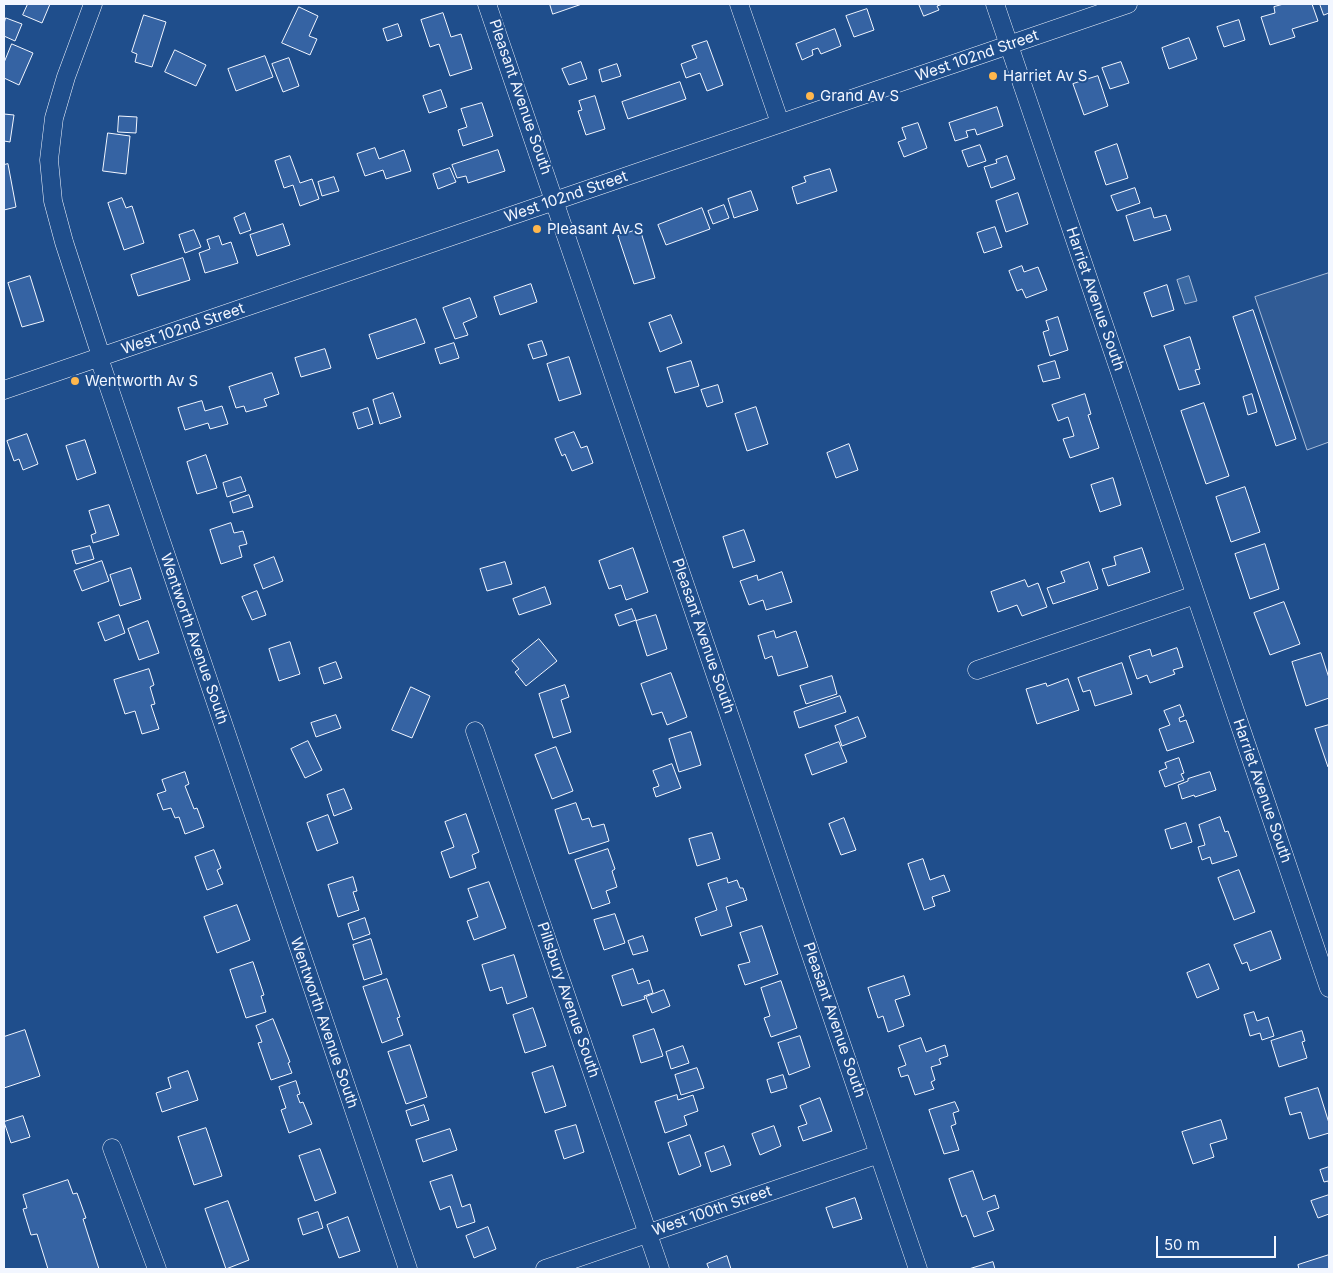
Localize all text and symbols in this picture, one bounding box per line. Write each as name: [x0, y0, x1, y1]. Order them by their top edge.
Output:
street label: Pleasant Avenue South: [485, 17, 555, 177]
street label: West 102nd Street: [913, 26, 1041, 86]
place label: Harriet Av S: [1003, 67, 1087, 85]
marker: Harriet Av S: [987, 70, 999, 82]
place label: Grand Av S: [820, 87, 899, 105]
marker: Grand Av S: [804, 90, 816, 102]
street label: West 102nd Street: [502, 167, 630, 227]
place label: Pleasant Av S: [547, 220, 643, 238]
marker: Pleasant Av S: [531, 223, 543, 235]
street label: Harriet Avenue South: [1062, 225, 1128, 373]
street label: West 102nd Street: [119, 299, 247, 359]
place label: Wentworth Av S: [85, 372, 198, 390]
marker: Wentworth Av S: [69, 375, 81, 387]
street label: Wentworth Avenue South: [156, 551, 232, 727]
street label: Pleasant Avenue South: [668, 556, 738, 716]
street label: Harriet Avenue South: [1229, 717, 1295, 865]
street label: Pillsbury Avenue South: [533, 920, 603, 1080]
street label: Wentworth Avenue South: [286, 935, 362, 1111]
street label: Pleasant Avenue South: [799, 940, 869, 1100]
street label: West 100th Street: [650, 1182, 774, 1240]
scale bar: [1158, 1226, 1278, 1258]
text: 50 m: [1164, 1235, 1200, 1254]

